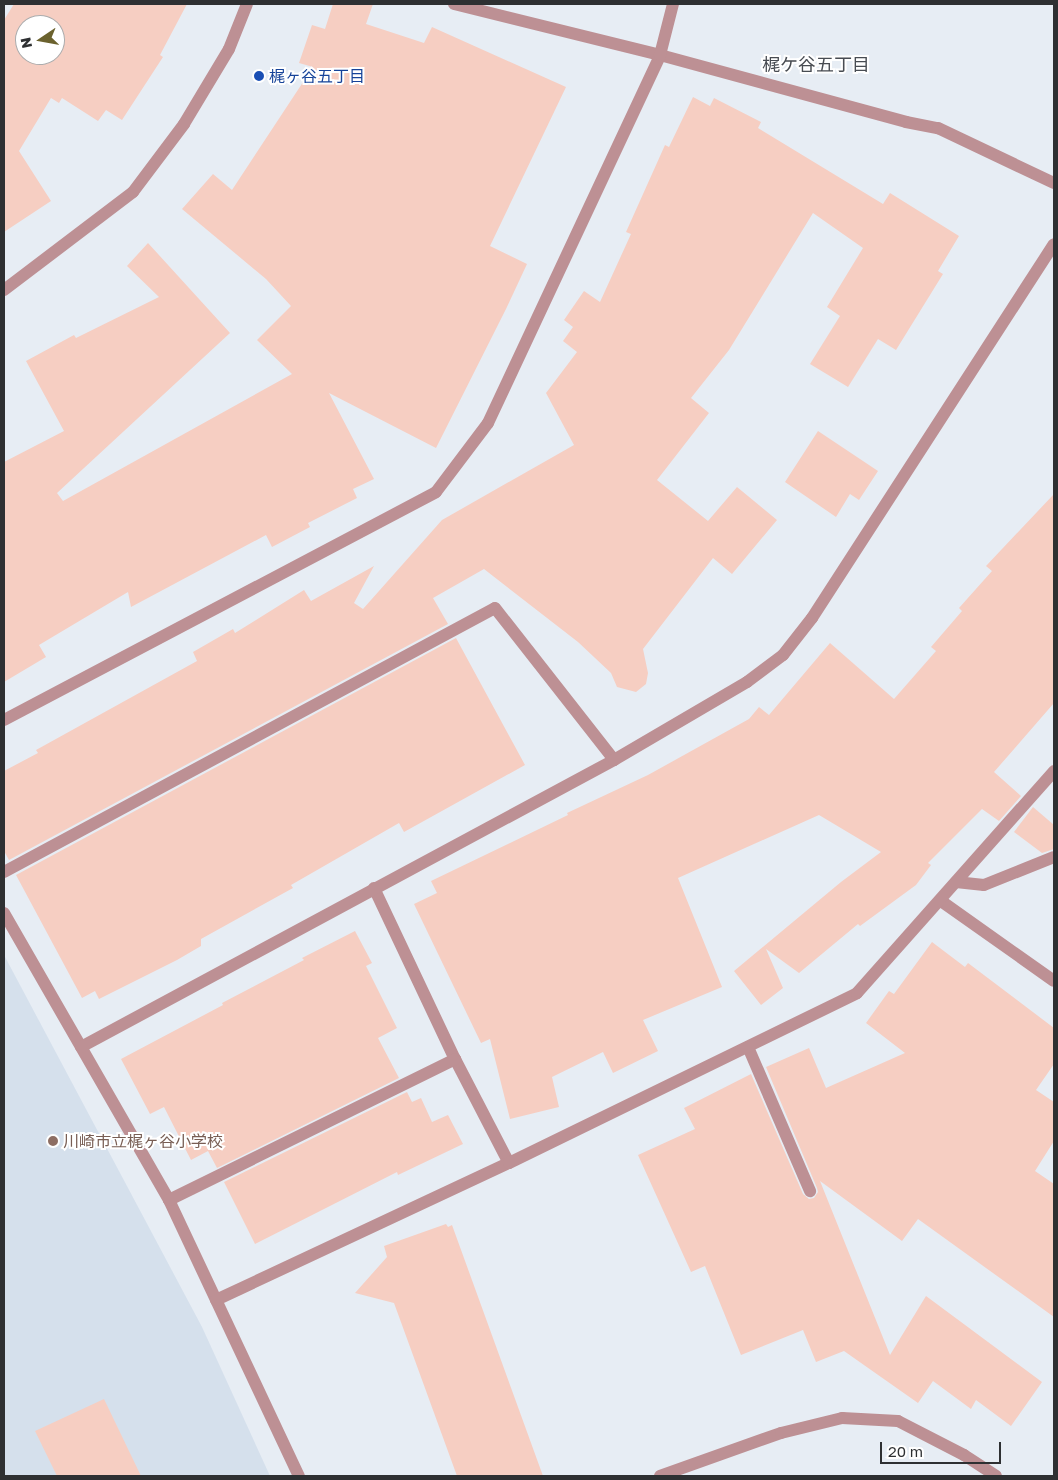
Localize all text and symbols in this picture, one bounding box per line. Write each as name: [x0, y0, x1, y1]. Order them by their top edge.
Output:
north arrow: [15, 15, 65, 65]
text: N: [16, 36, 35, 50]
district label: 梶ケ谷五丁目: [762, 53, 870, 75]
place label: 梶ヶ谷五丁目: [269, 66, 365, 86]
marker: 梶ヶ谷五丁目: [253, 70, 265, 82]
place label: 川崎市立梶ヶ谷小学校: [63, 1131, 223, 1151]
marker: 川崎市立梶ヶ谷小学校: [47, 1135, 59, 1147]
scale bar: [883, 1432, 1004, 1464]
text: 20 m: [888, 1442, 923, 1460]

